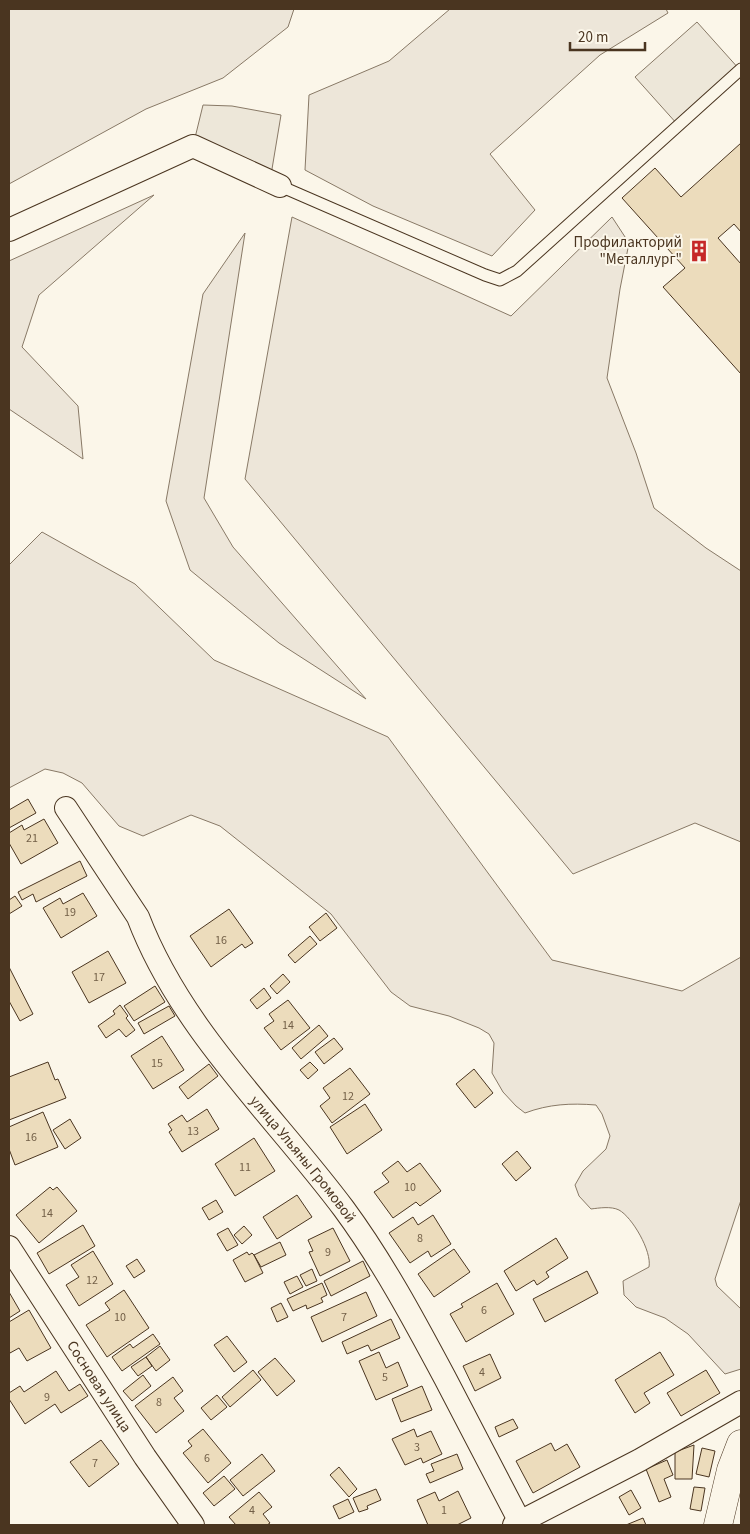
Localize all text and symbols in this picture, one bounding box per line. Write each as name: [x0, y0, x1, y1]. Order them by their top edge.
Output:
scale bar: [570, 20, 645, 52]
text: 20 m: [578, 27, 608, 48]
place label: Профилакторий "Металлург": [574, 232, 682, 270]
building icon: Профилакторий "Металлург": [686, 238, 712, 264]
house number: 21: [26, 830, 38, 847]
house number: 19: [64, 904, 76, 921]
house number: 16: [215, 932, 227, 949]
house number: 17: [93, 969, 105, 986]
house number: 14: [282, 1017, 294, 1034]
house number: 15: [151, 1055, 163, 1072]
house number: 12: [342, 1088, 354, 1105]
street label: улица Ульяны Громовой: [245, 1091, 361, 1227]
house number: 13: [187, 1123, 199, 1140]
house number: 16: [25, 1129, 37, 1146]
house number: 11: [239, 1159, 251, 1176]
house number: 10: [404, 1179, 416, 1196]
house number: 14: [41, 1205, 53, 1222]
house number: 8: [417, 1230, 423, 1247]
house number: 9: [325, 1244, 331, 1261]
house number: 12: [86, 1272, 98, 1289]
house number: 6: [481, 1302, 487, 1319]
house number: 10: [114, 1309, 126, 1326]
house number: 7: [341, 1309, 347, 1326]
street label: Сосновая улица: [61, 1337, 136, 1437]
house number: 4: [479, 1364, 485, 1381]
house number: 5: [382, 1369, 388, 1386]
house number: 9: [44, 1389, 50, 1406]
house number: 8: [156, 1394, 162, 1411]
house number: 3: [414, 1439, 420, 1456]
house number: 6: [204, 1450, 210, 1467]
house number: 7: [92, 1455, 98, 1472]
house number: 4: [249, 1502, 255, 1519]
house number: 1: [441, 1502, 447, 1519]

